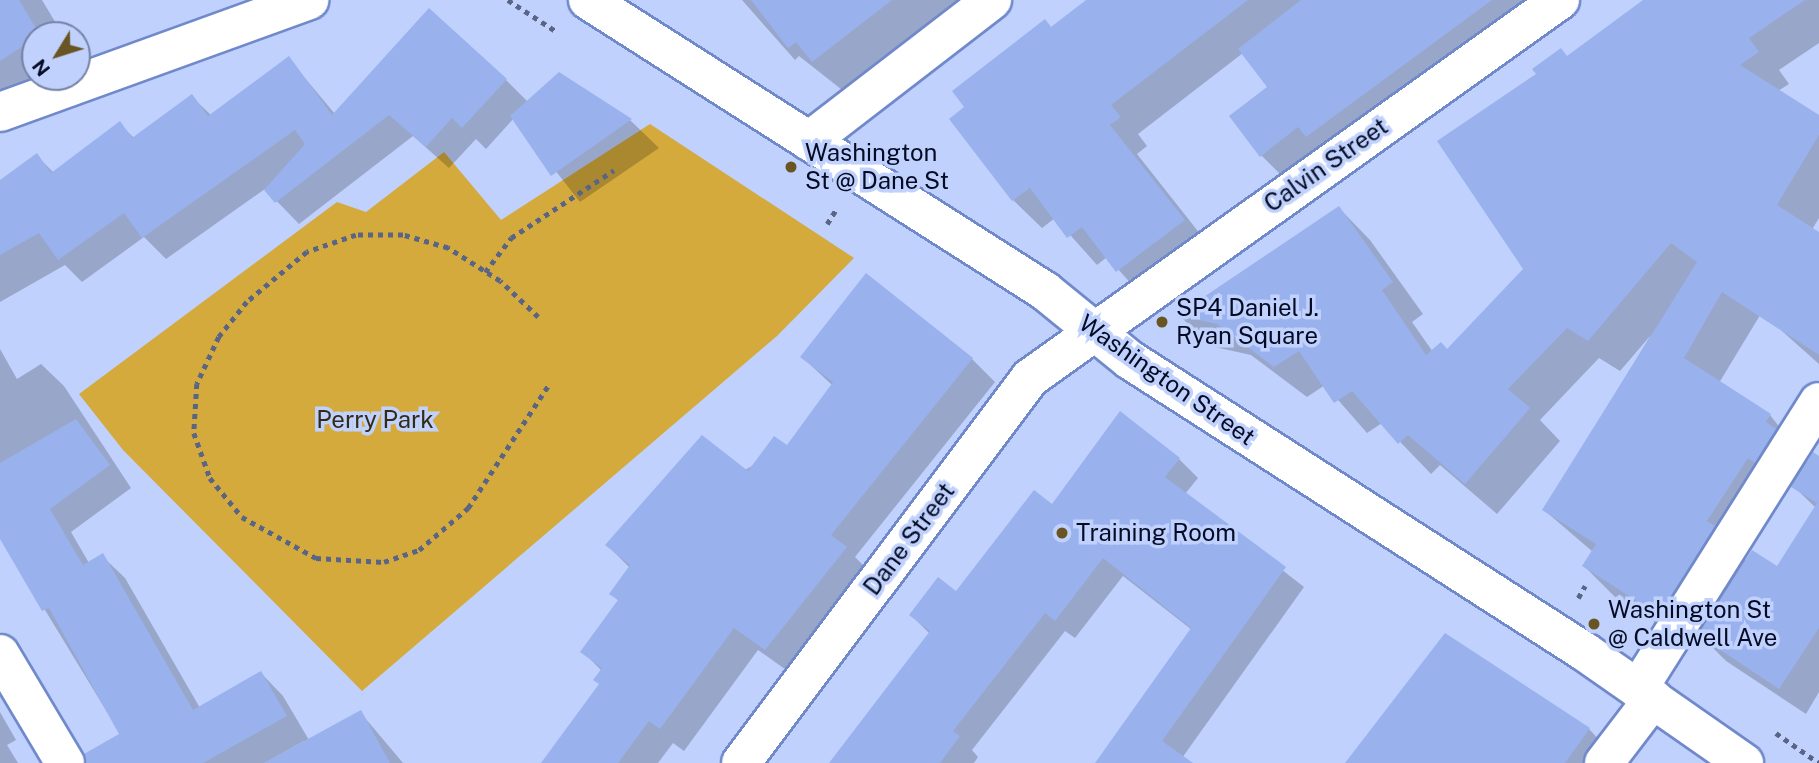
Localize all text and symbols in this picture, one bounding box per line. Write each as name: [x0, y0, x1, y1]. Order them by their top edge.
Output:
north arrow: [21, 21, 91, 91]
text: N: [28, 55, 54, 80]
street label: Calvin Street: [1259, 112, 1393, 218]
place label: Washington St @ Dane St: [805, 139, 950, 195]
marker: Washington St @ Dane St: [783, 159, 799, 175]
place label: SP4 Daniel J. Ryan Square: [1176, 294, 1319, 350]
street label: Washington Street: [1073, 308, 1261, 452]
marker: SP4 Daniel J. Ryan Square: [1154, 314, 1170, 330]
park label: Perry Park: [316, 406, 434, 434]
street label: Dane Street: [857, 477, 961, 601]
place label: Training Room: [1076, 519, 1236, 547]
marker: Training Room: [1054, 525, 1070, 541]
place label: Washington St @ Caldwell Ave: [1608, 596, 1778, 652]
marker: Washington St @ Caldwell Ave: [1586, 616, 1602, 632]

